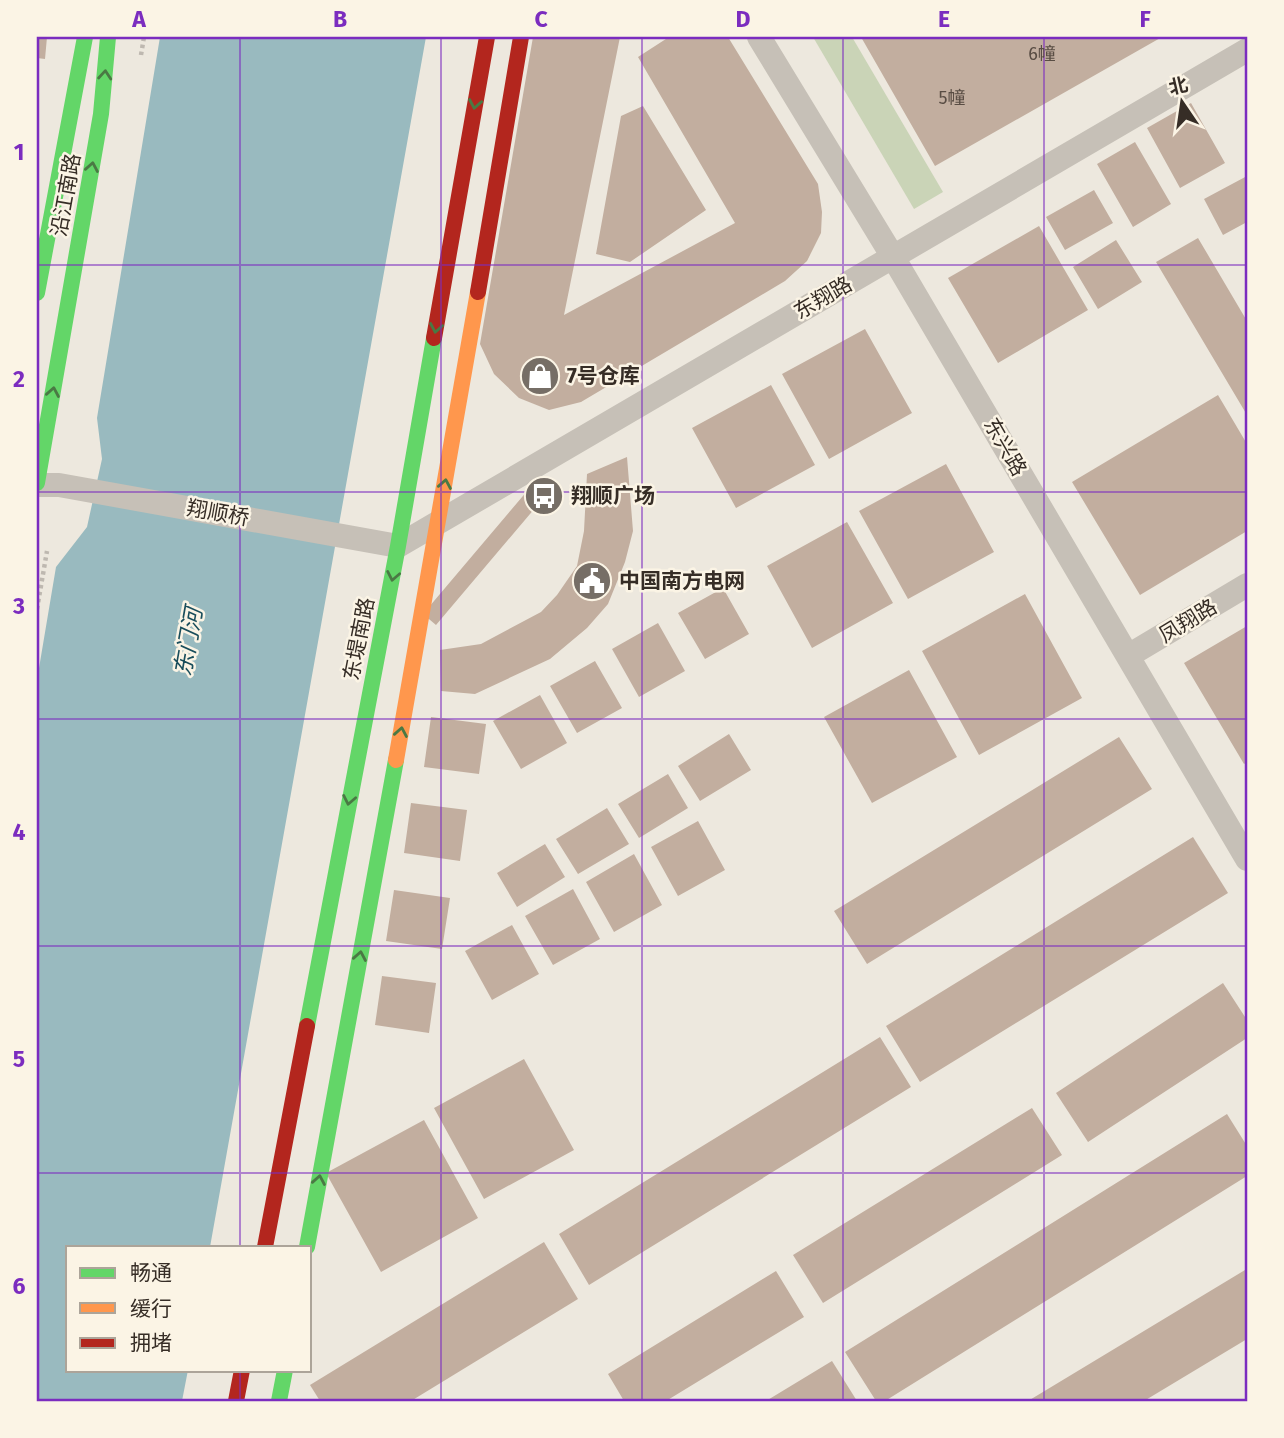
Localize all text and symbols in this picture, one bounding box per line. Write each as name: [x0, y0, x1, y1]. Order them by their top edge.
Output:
text: A: [131, 5, 146, 33]
text: B: [333, 5, 347, 33]
text: C: [534, 5, 548, 33]
text: D: [736, 5, 751, 33]
text: E: [938, 5, 950, 33]
text: F: [1139, 5, 1151, 33]
house number: 6幢: [1028, 43, 1056, 65]
north arrow: [1148, 66, 1218, 136]
one-way arrow: [97, 70, 112, 81]
text: 北: [1166, 73, 1190, 99]
house number: 5幢: [938, 87, 966, 109]
one-way arrow: [468, 98, 483, 110]
text: 1: [14, 138, 24, 166]
street label: 沿江南路: [46, 151, 86, 239]
one-way arrow: [84, 162, 99, 173]
street label: 东翔路: [789, 271, 857, 325]
one-way arrow: [429, 322, 444, 334]
shop icon: 7号仓库: [519, 355, 561, 397]
place label: 7号仓库: [567, 363, 640, 389]
text: 2: [13, 365, 25, 393]
one-way arrow: [44, 386, 59, 398]
street label: 东兴路: [978, 413, 1032, 481]
bus stop icon: 翔顺广场: [523, 475, 565, 517]
one-way arrow: [437, 478, 452, 490]
place label: 翔顺广场: [571, 483, 655, 509]
street label: 翔顺桥: [185, 495, 251, 531]
public building icon: 中国南方电网: [571, 560, 613, 602]
place label: 中国南方电网: [619, 568, 745, 594]
one-way arrow: [386, 570, 401, 582]
text: 3: [12, 592, 25, 620]
street label: 凤翔路: [1154, 594, 1222, 648]
street label: 东堤南路: [338, 595, 380, 683]
water label: 东门河: [168, 602, 208, 678]
one-way arrow: [392, 726, 407, 738]
one-way arrow: [342, 794, 357, 806]
text: 4: [13, 818, 26, 846]
one-way arrow: [352, 950, 367, 962]
text: 5: [13, 1045, 25, 1073]
one-way arrow: [311, 1174, 326, 1186]
legend: [66, 1246, 312, 1372]
text: 畅通: [130, 1260, 172, 1286]
text: 6: [13, 1272, 26, 1300]
text: 缓行: [130, 1296, 172, 1322]
text: 拥堵: [130, 1330, 172, 1356]

